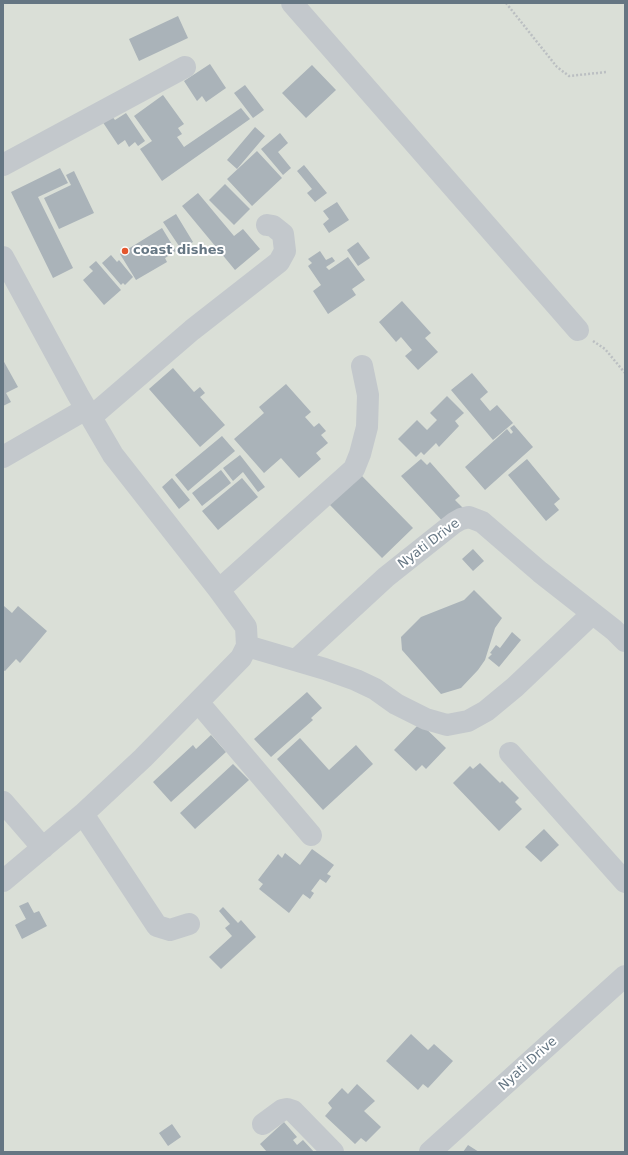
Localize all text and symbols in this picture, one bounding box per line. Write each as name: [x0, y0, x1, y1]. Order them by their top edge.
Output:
place label: coast dishes: [133, 243, 224, 259]
marker: coast dishes: [120, 246, 130, 256]
street label: Nyati Drive: [395, 516, 463, 572]
street label: Nyati Drive: [496, 1034, 560, 1094]

